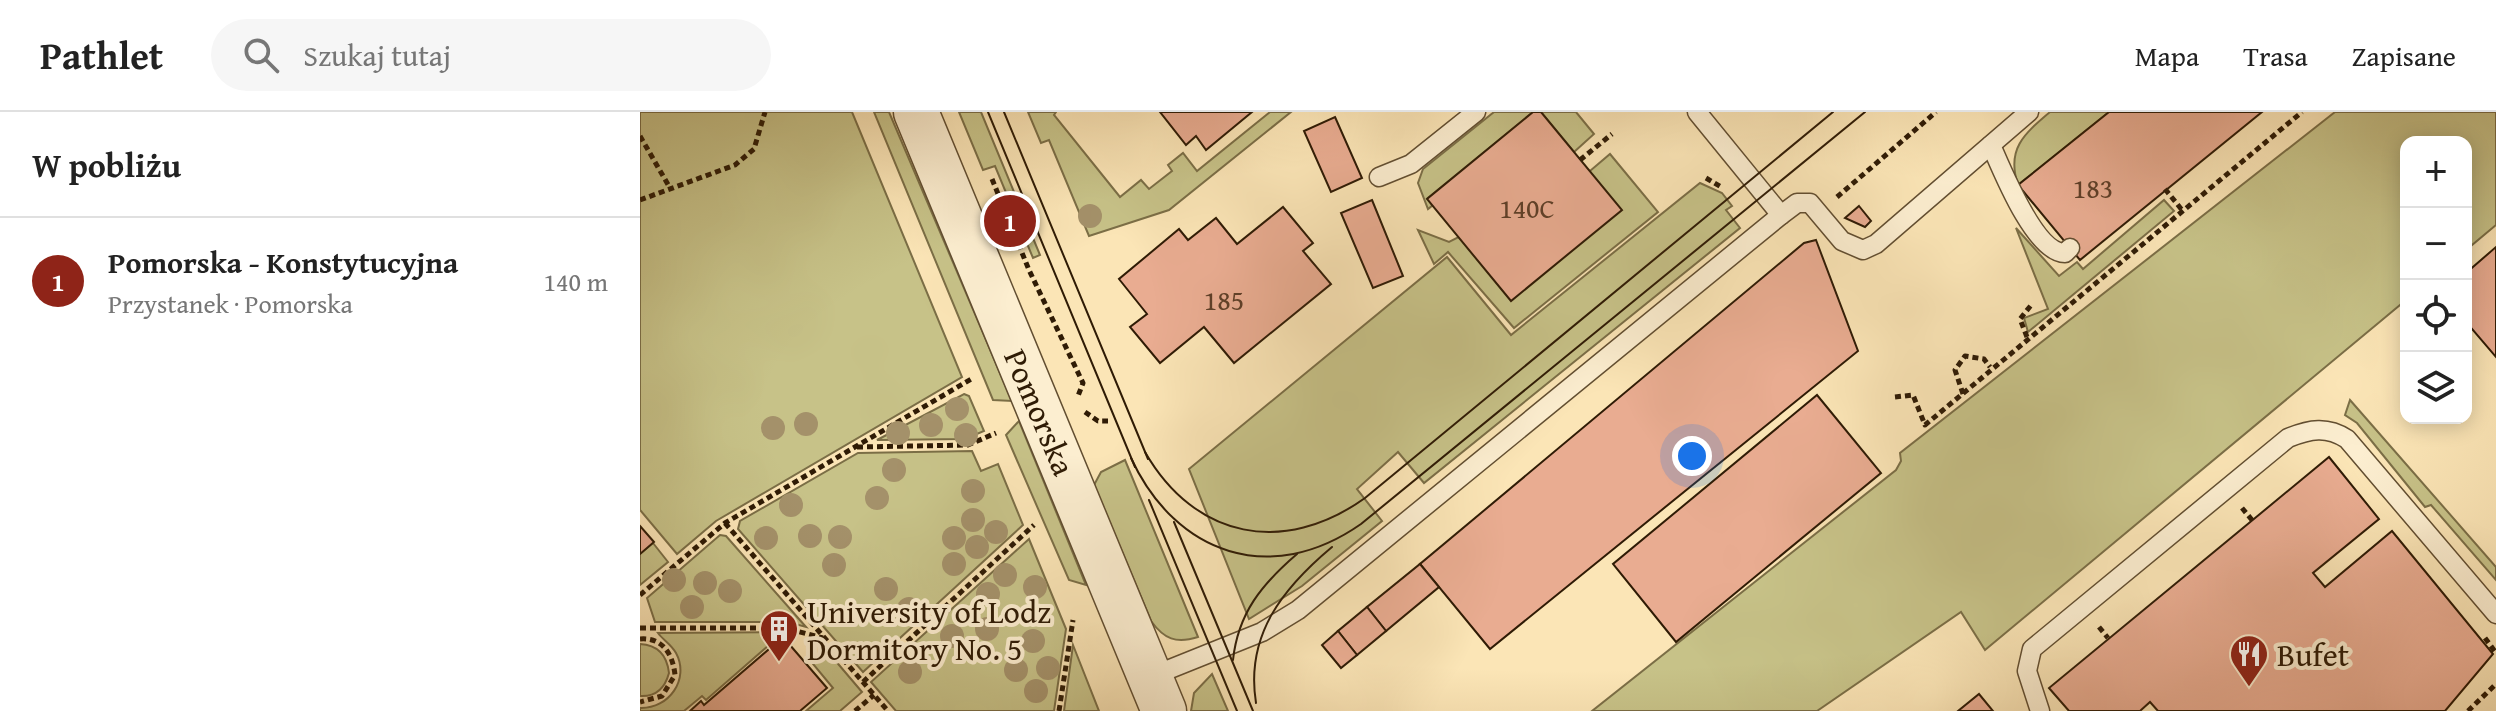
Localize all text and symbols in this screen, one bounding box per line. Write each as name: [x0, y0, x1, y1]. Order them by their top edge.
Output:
search box: [211, 19, 771, 91]
text: Pathlet: [40, 27, 163, 83]
icon: search: [239, 33, 283, 77]
text: Szukaj tutaj: [303, 33, 451, 77]
text: Mapa: [2135, 35, 2199, 76]
text: Trasa: [2243, 35, 2308, 76]
text: Zapisane: [2352, 35, 2456, 76]
map controls: [2400, 136, 2472, 424]
button: +: [2400, 136, 2472, 208]
text: W pobliżu: [32, 140, 181, 189]
house number: 183: [2073, 167, 2113, 208]
house number: 140C: [1499, 187, 1555, 228]
pin: 1: [984, 191, 1036, 251]
button: −: [2400, 208, 2472, 280]
text: Pomorska - Konstytucyjna: [108, 240, 458, 284]
text: 1: [51, 262, 65, 301]
text: 140 m: [543, 262, 608, 301]
house number: 185: [1204, 279, 1244, 320]
button: locate: [2400, 280, 2472, 352]
text: Przystanek · Pomorska: [108, 284, 353, 323]
street label: Pomorska: [992, 341, 1088, 483]
button: layers: [2400, 352, 2472, 424]
your location: [1672, 436, 1712, 476]
place label: University of Lodz Dormitory No. 5: [807, 588, 1051, 672]
building icon: University of Lodz Dormitory No. 5: [758, 608, 800, 663]
place label: Bufet: [2277, 631, 2349, 678]
restaurant icon: Bufet: [2228, 633, 2270, 688]

